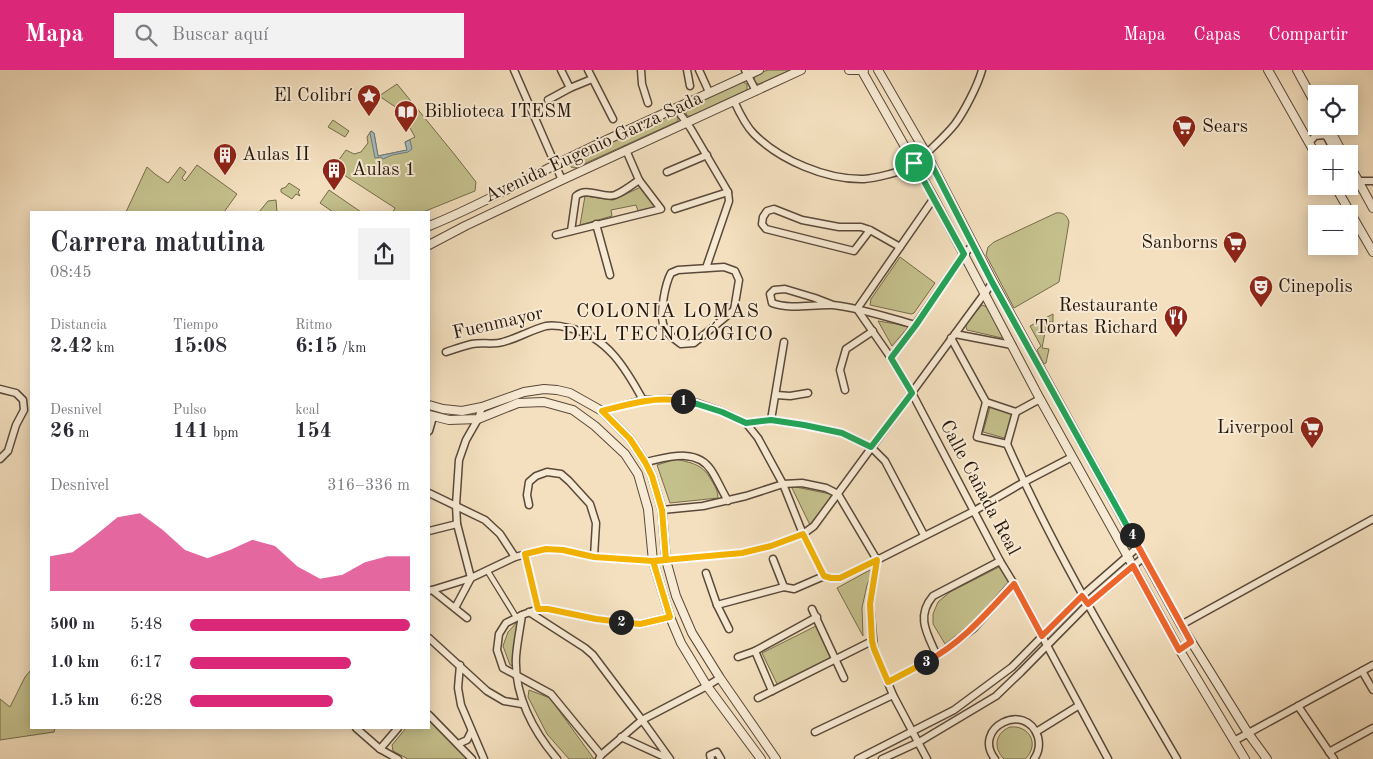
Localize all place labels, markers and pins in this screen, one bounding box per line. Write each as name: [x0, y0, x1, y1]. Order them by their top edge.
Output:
place icon: El Colibrí: [356, 83, 382, 117]
place label: El Colibrí: [273, 87, 353, 106]
library icon: Biblioteca ITESM: [393, 99, 419, 133]
place label: Biblioteca ITESM: [424, 103, 572, 122]
supermarket icon: Sears: [1171, 114, 1197, 148]
place label: Sears: [1202, 118, 1248, 137]
building icon: Aulas II: [212, 142, 238, 176]
pin: [893, 142, 935, 184]
place label: Aulas II: [242, 146, 310, 165]
building icon: Aulas 1: [321, 157, 347, 191]
place label: Aulas 1: [352, 161, 416, 180]
supermarket icon: Sanborns: [1222, 230, 1248, 264]
place label: Sanborns: [1141, 234, 1218, 253]
theatre icon: Cinepolis: [1248, 274, 1274, 308]
place label: Cinepolis: [1278, 278, 1353, 297]
place label: Restaurante Tortas Richard: [1034, 297, 1158, 338]
restaurant icon: Restaurante Tortas Richard: [1163, 304, 1189, 338]
pin: 1: [670, 388, 696, 414]
supermarket icon: Liverpool: [1299, 415, 1325, 449]
place label: Liverpool: [1217, 419, 1294, 438]
pin: 4: [1120, 522, 1144, 548]
pin: 2: [608, 610, 634, 634]
pin: 3: [914, 650, 938, 674]

